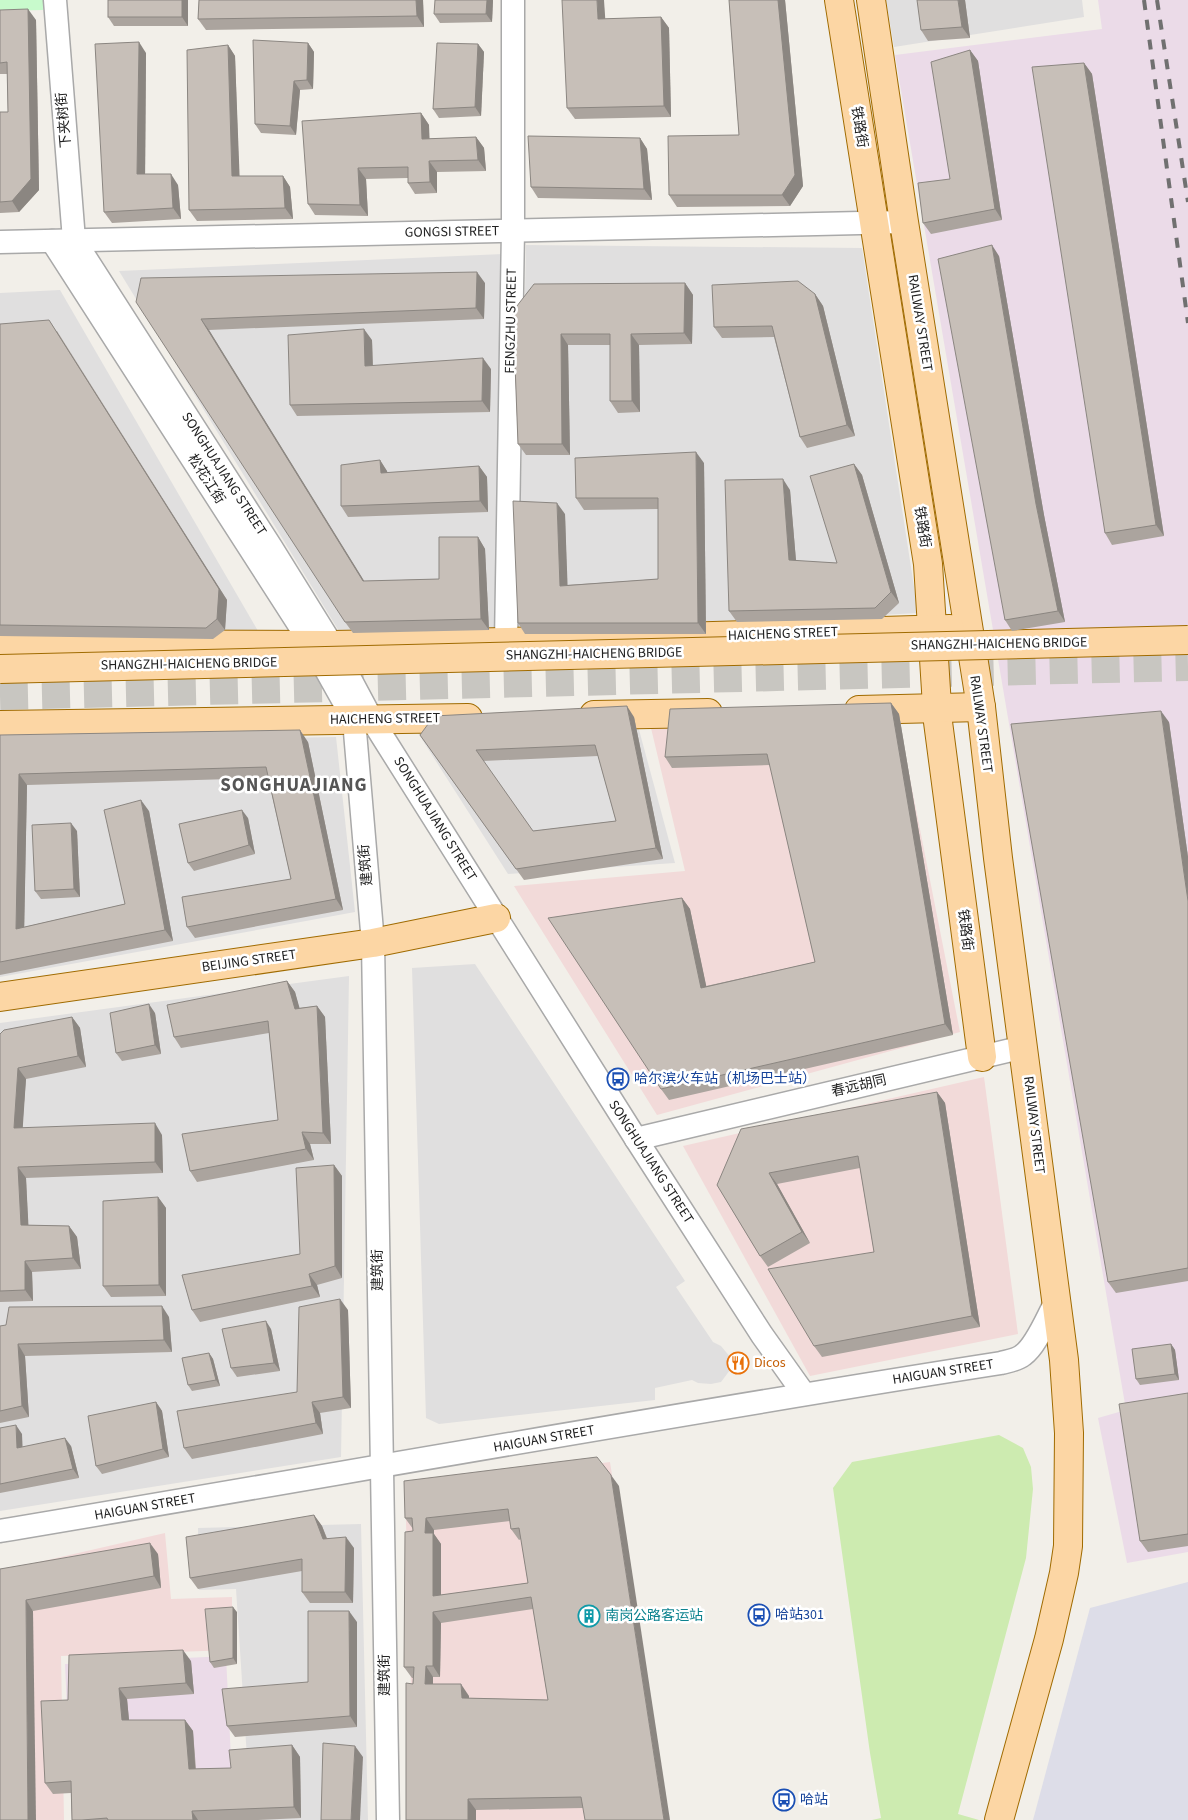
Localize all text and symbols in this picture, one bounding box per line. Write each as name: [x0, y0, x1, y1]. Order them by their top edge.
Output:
street label: 下夹树街: [52, 91, 76, 149]
street label: 铁路街: [846, 105, 872, 149]
street label: GONGSI STREET: [405, 221, 500, 243]
street label: FENGZHU STREET: [500, 268, 522, 374]
street label: RAILWAY STREET: [902, 273, 938, 373]
street label: SONGHUAJIANG STREET: [177, 408, 272, 540]
street label: 松花江街: [182, 450, 230, 508]
street label: 铁路街: [909, 505, 935, 549]
street label: HAICHENG STREET: [728, 622, 839, 646]
street label: SHANGZHI-HAICHENG BRIDGE: [911, 632, 1087, 656]
street label: SHANGZHI-HAICHENG BRIDGE: [506, 642, 682, 666]
street label: SHANGZHI-HAICHENG BRIDGE: [101, 652, 277, 676]
street label: RAILWAY STREET: [964, 674, 998, 774]
street label: HAICHENG STREET: [330, 708, 441, 730]
street label: SONGHUAJIANG STREET: [389, 753, 482, 886]
district label: SONGHUAJIANG: [220, 772, 368, 799]
street label: 建筑街: [354, 843, 378, 887]
street label: 铁路街: [953, 908, 977, 952]
street label: BEIJING STREET: [201, 944, 298, 978]
bus stop icon: 哈尔滨火车站（机场巴士站）: [606, 1067, 630, 1091]
place label: 哈尔滨火车站（机场巴士站）: [634, 1069, 816, 1089]
street label: 春远胡同: [829, 1070, 889, 1102]
street label: RAILWAY STREET: [1018, 1075, 1050, 1175]
street label: SONGHUAJIANG STREET: [604, 1096, 699, 1228]
street label: 建筑街: [368, 1249, 388, 1291]
restaurant icon: Dicos: [726, 1351, 750, 1375]
place label: Dicos: [754, 1353, 786, 1373]
street label: HAIGUAN STREET: [891, 1354, 996, 1390]
street label: HAIGUAN STREET: [492, 1420, 597, 1458]
street label: HAIGUAN STREET: [93, 1488, 198, 1526]
bus stop icon: 哈站301: [747, 1603, 771, 1627]
building icon: 南岗公路客运站: [577, 1604, 601, 1628]
place label: 哈站301: [775, 1605, 824, 1625]
place label: 南岗公路客运站: [605, 1606, 703, 1626]
street label: 建筑街: [375, 1654, 395, 1696]
bus stop icon: 哈站: [772, 1788, 796, 1812]
place label: 哈站: [800, 1790, 828, 1810]

